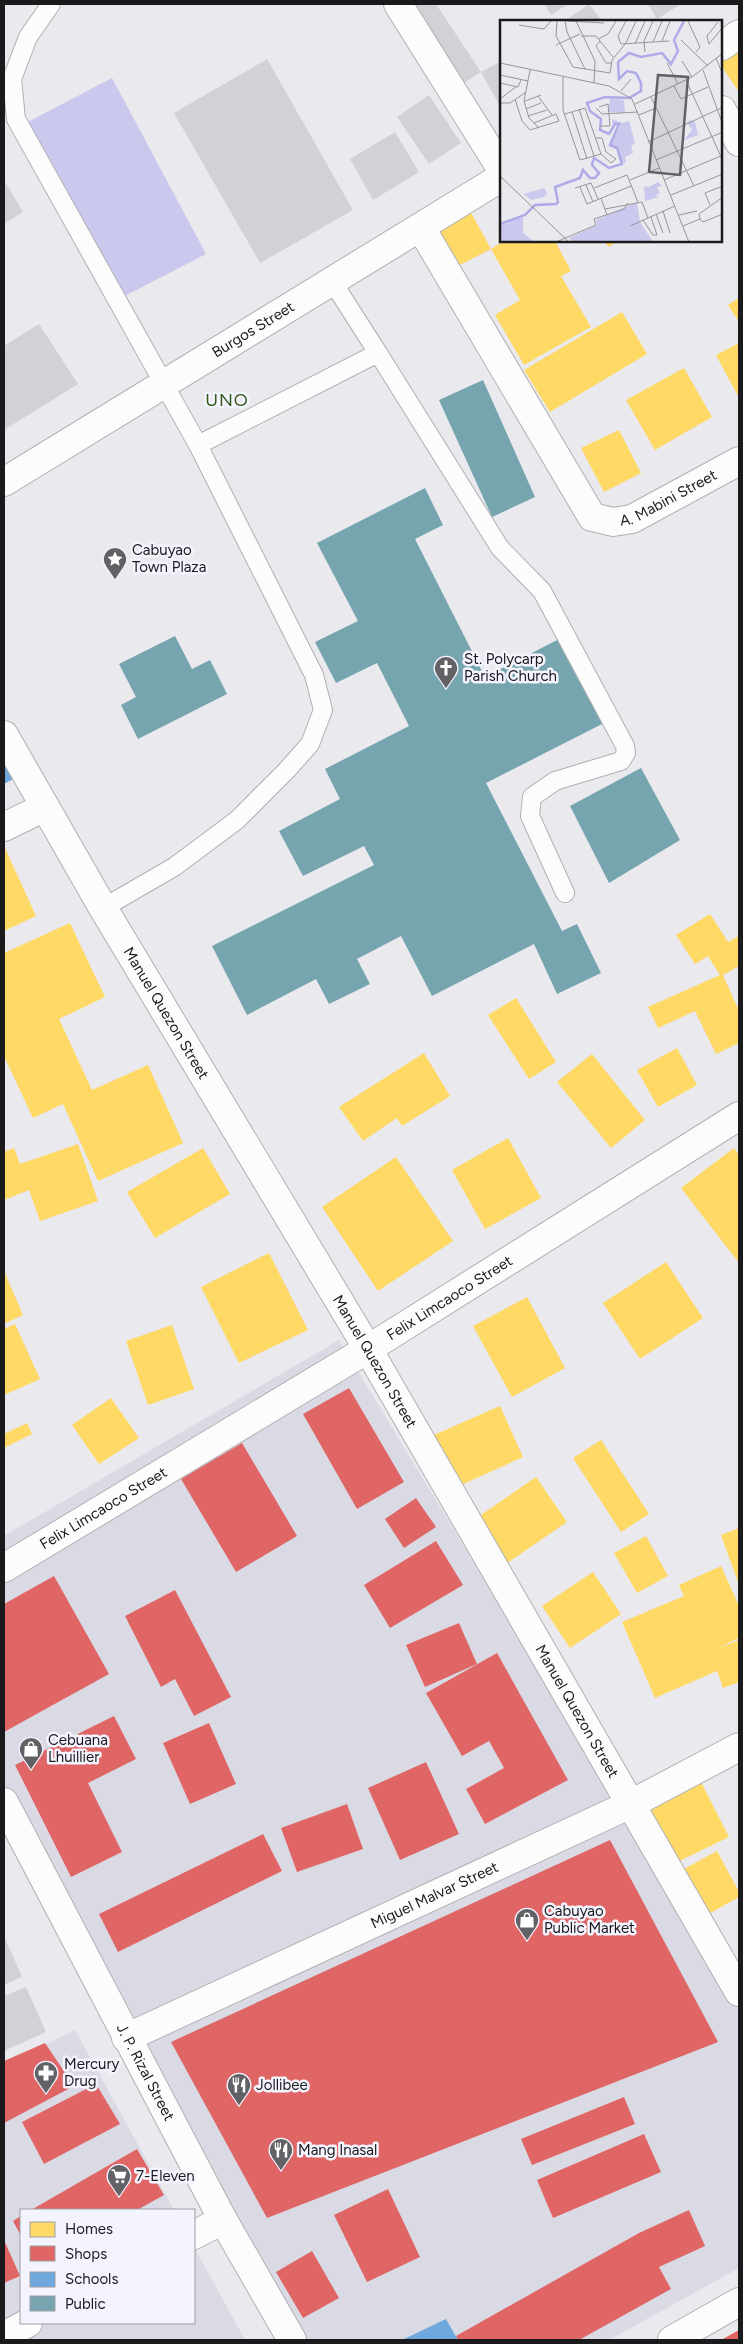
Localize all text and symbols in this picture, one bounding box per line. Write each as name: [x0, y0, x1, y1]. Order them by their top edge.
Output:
inset map: [500, 20, 723, 242]
street label: Burgos Street: [209, 297, 298, 361]
district label: UNO: [205, 389, 249, 411]
street label: A. Mabini Street: [618, 466, 720, 530]
place label: Cabuyao Town Plaza: [132, 541, 206, 576]
place icon: Cabuyao Town Plaza: [102, 546, 128, 580]
place label: St. Polycarp Parish Church: [464, 650, 557, 685]
church icon: St. Polycarp Parish Church: [433, 655, 459, 689]
street label: Manuel Quezon Street: [120, 944, 213, 1083]
street label: Felix Limcaoco Street: [383, 1251, 516, 1344]
street label: Manuel Quezon Street: [329, 1292, 421, 1431]
street label: Felix Limcaoco Street: [37, 1463, 170, 1553]
street label: Manuel Quezon Street: [532, 1641, 623, 1781]
place label: Cebuana Lhuillier: [48, 1731, 108, 1766]
shop icon: Cebuana Lhuillier: [18, 1736, 44, 1770]
street label: Miguel Malvar Street: [368, 1858, 501, 1932]
place label: Cabuyao Public Market: [544, 1902, 635, 1937]
shop icon: Cabuyao Public Market: [514, 1907, 540, 1941]
street label: J. P. Rizal Street: [113, 2021, 179, 2124]
place label: Mercury Drug: [64, 2055, 120, 2090]
pharmacy icon: Mercury Drug: [33, 2060, 59, 2094]
restaurant icon: Jollibee: [226, 2072, 252, 2106]
place label: Jollibee: [256, 2076, 308, 2094]
restaurant icon: Mang Inasal: [268, 2137, 294, 2171]
place label: Mang Inasal: [298, 2141, 377, 2159]
supermarket icon: 7-Eleven: [106, 2163, 132, 2197]
place label: 7-Eleven: [136, 2167, 195, 2185]
legend: [20, 2209, 195, 2324]
text: Homes: [65, 2220, 113, 2238]
text: Shops: [65, 2245, 107, 2263]
text: Schools: [65, 2270, 118, 2288]
text: Public: [65, 2295, 106, 2313]

